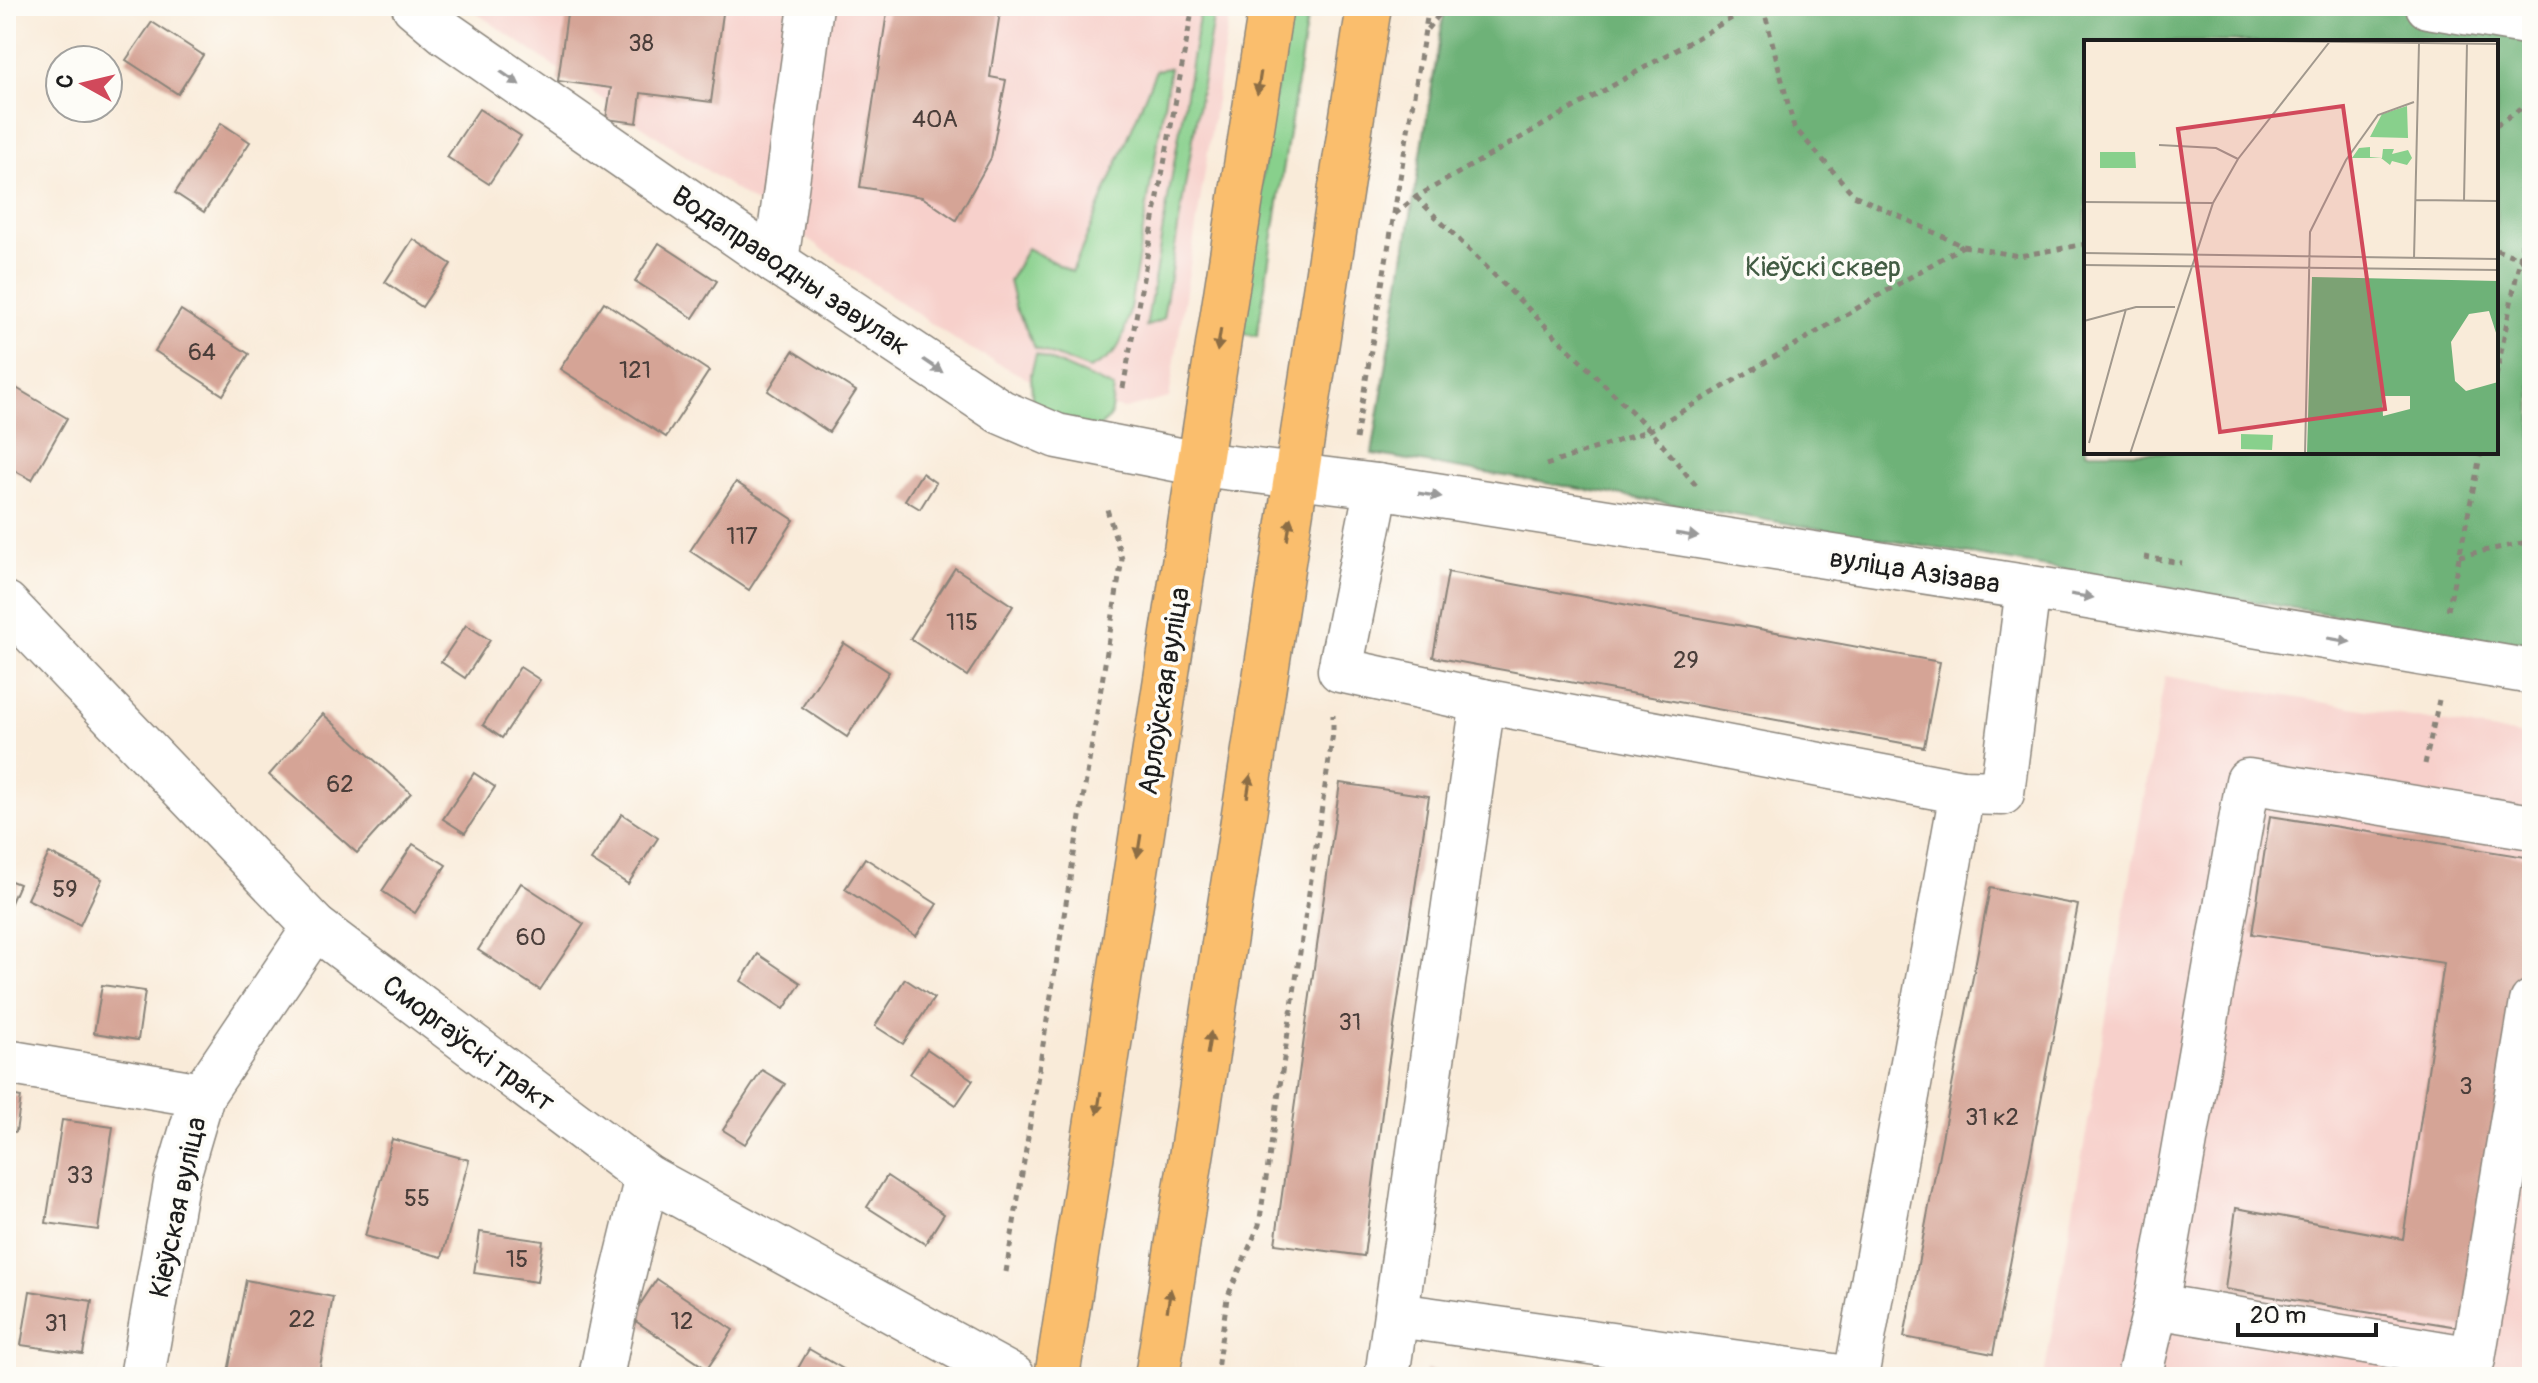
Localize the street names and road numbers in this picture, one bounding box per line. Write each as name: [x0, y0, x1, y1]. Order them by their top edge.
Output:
street label: Водаправодны завулак: [665, 179, 916, 364]
street label: вуліца Азізава: [1827, 541, 2002, 602]
street label: Арлоўская вуліца: [1131, 585, 1198, 798]
street label: Сморгаўскі тракт: [375, 968, 561, 1120]
street label: Кіеўская вуліца: [142, 1114, 215, 1301]

